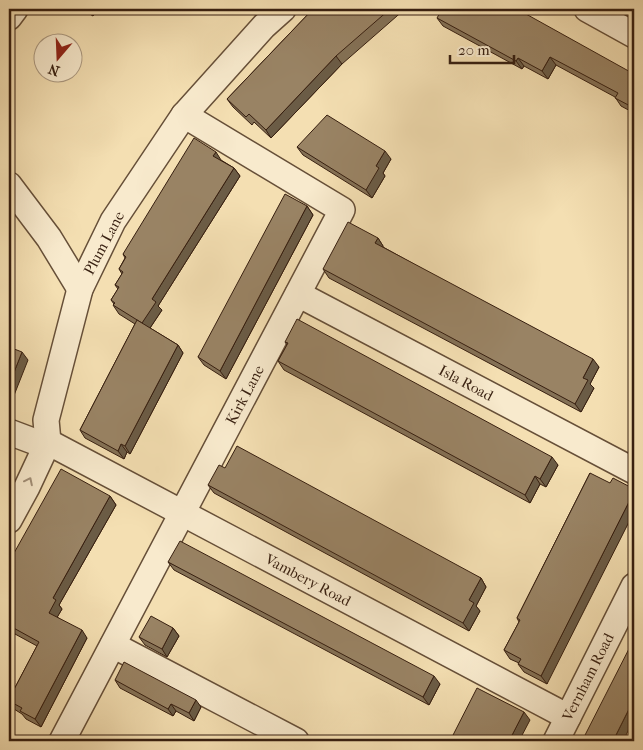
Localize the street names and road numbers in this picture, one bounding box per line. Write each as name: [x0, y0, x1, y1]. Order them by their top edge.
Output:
street label: Plum Lane: [80, 208, 128, 278]
street label: Isla Road: [436, 361, 497, 405]
street label: Kirk Lane: [222, 362, 268, 428]
street label: Vambery Road: [261, 549, 355, 610]
street label: Vernham Road: [558, 629, 618, 725]

